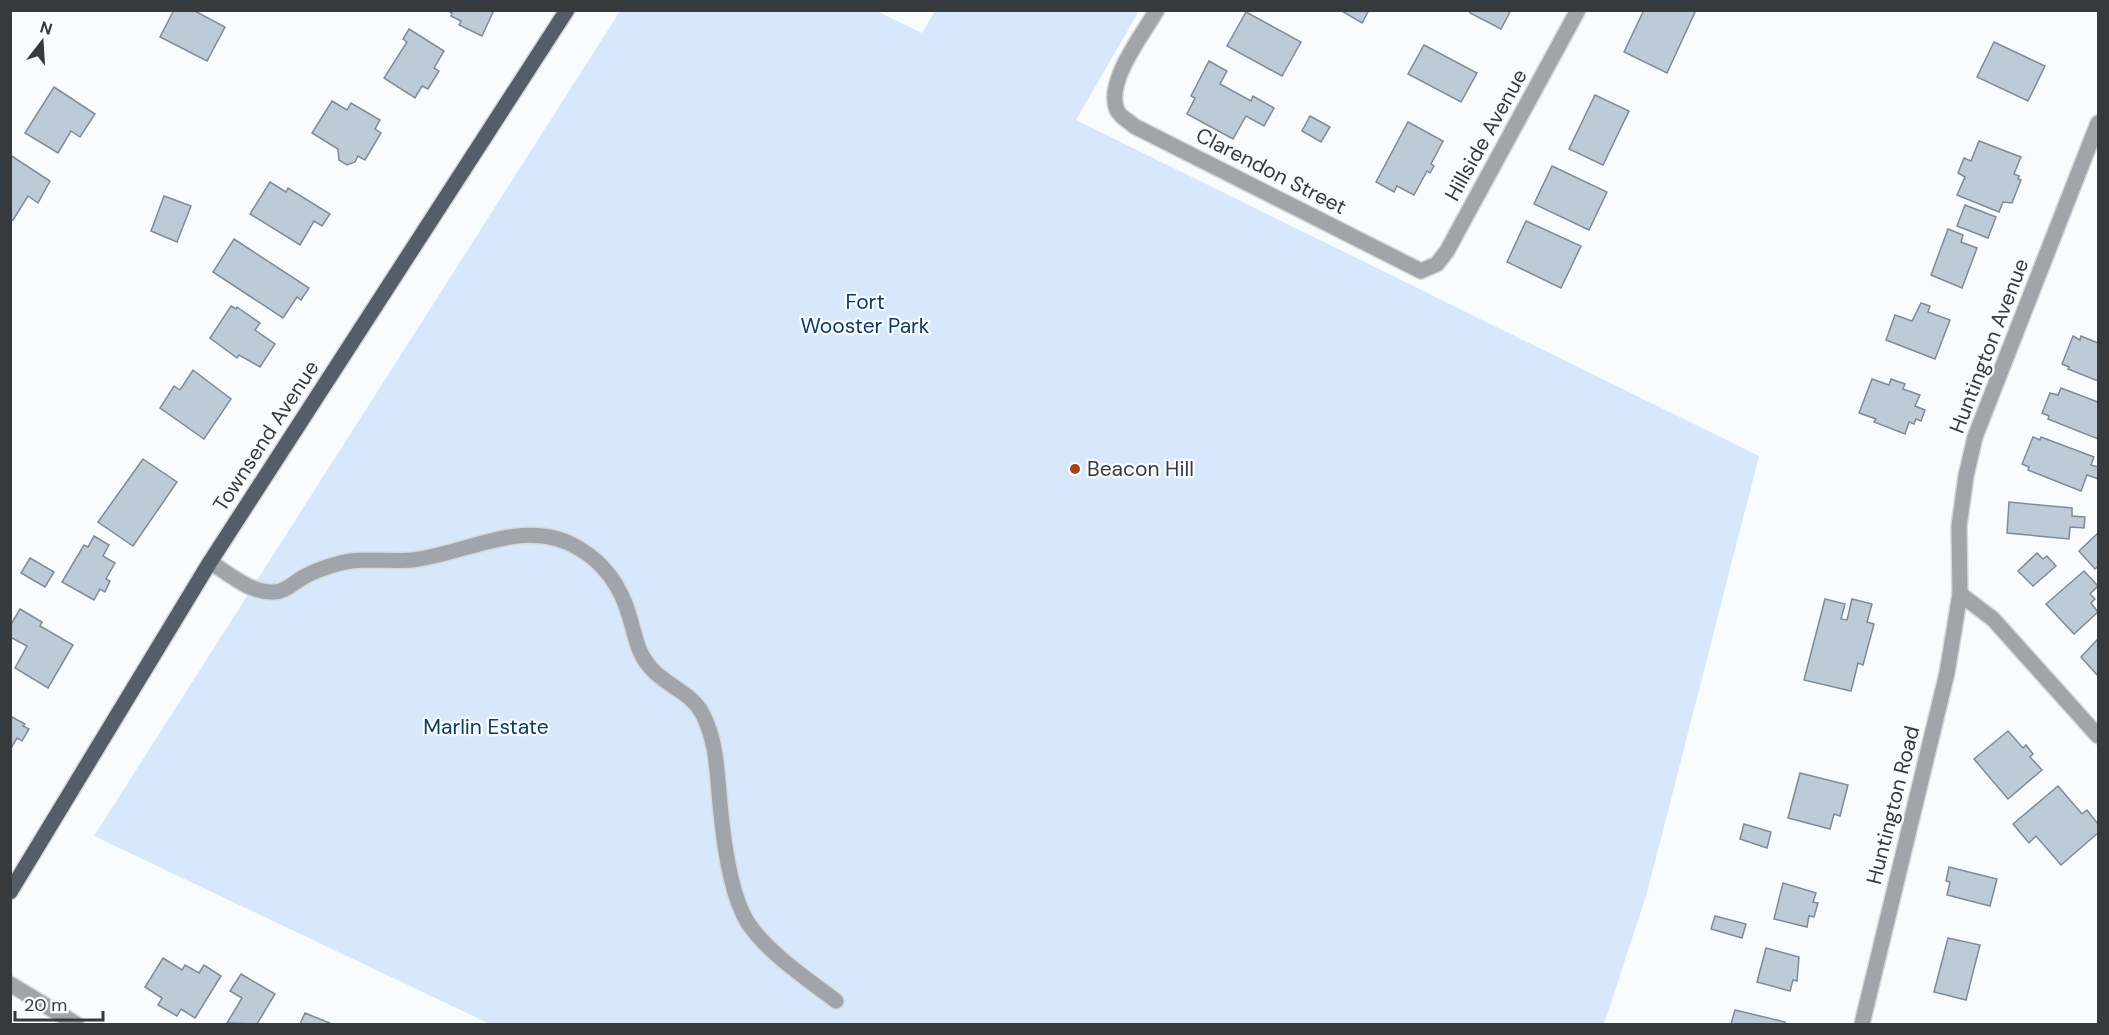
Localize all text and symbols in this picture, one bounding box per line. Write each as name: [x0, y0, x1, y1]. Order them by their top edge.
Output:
north arrow: [12, 12, 72, 72]
text: N: [38, 16, 55, 40]
street label: Hillside Avenue: [1438, 64, 1534, 206]
street label: Clarendon Street: [1191, 121, 1351, 221]
street label: Huntington Avenue: [1943, 255, 2035, 437]
park label: Fort Wooster Park: [801, 288, 930, 340]
street label: Townsend Avenue: [207, 355, 325, 517]
place label: Beacon Hill: [1087, 455, 1194, 483]
marker: Beacon Hill: [1068, 462, 1082, 476]
park label: Marlin Estate: [423, 713, 549, 741]
street label: Huntington Road: [1860, 723, 1926, 887]
scale bar: [15, 984, 104, 1022]
text: 20 m: [24, 993, 67, 1017]

